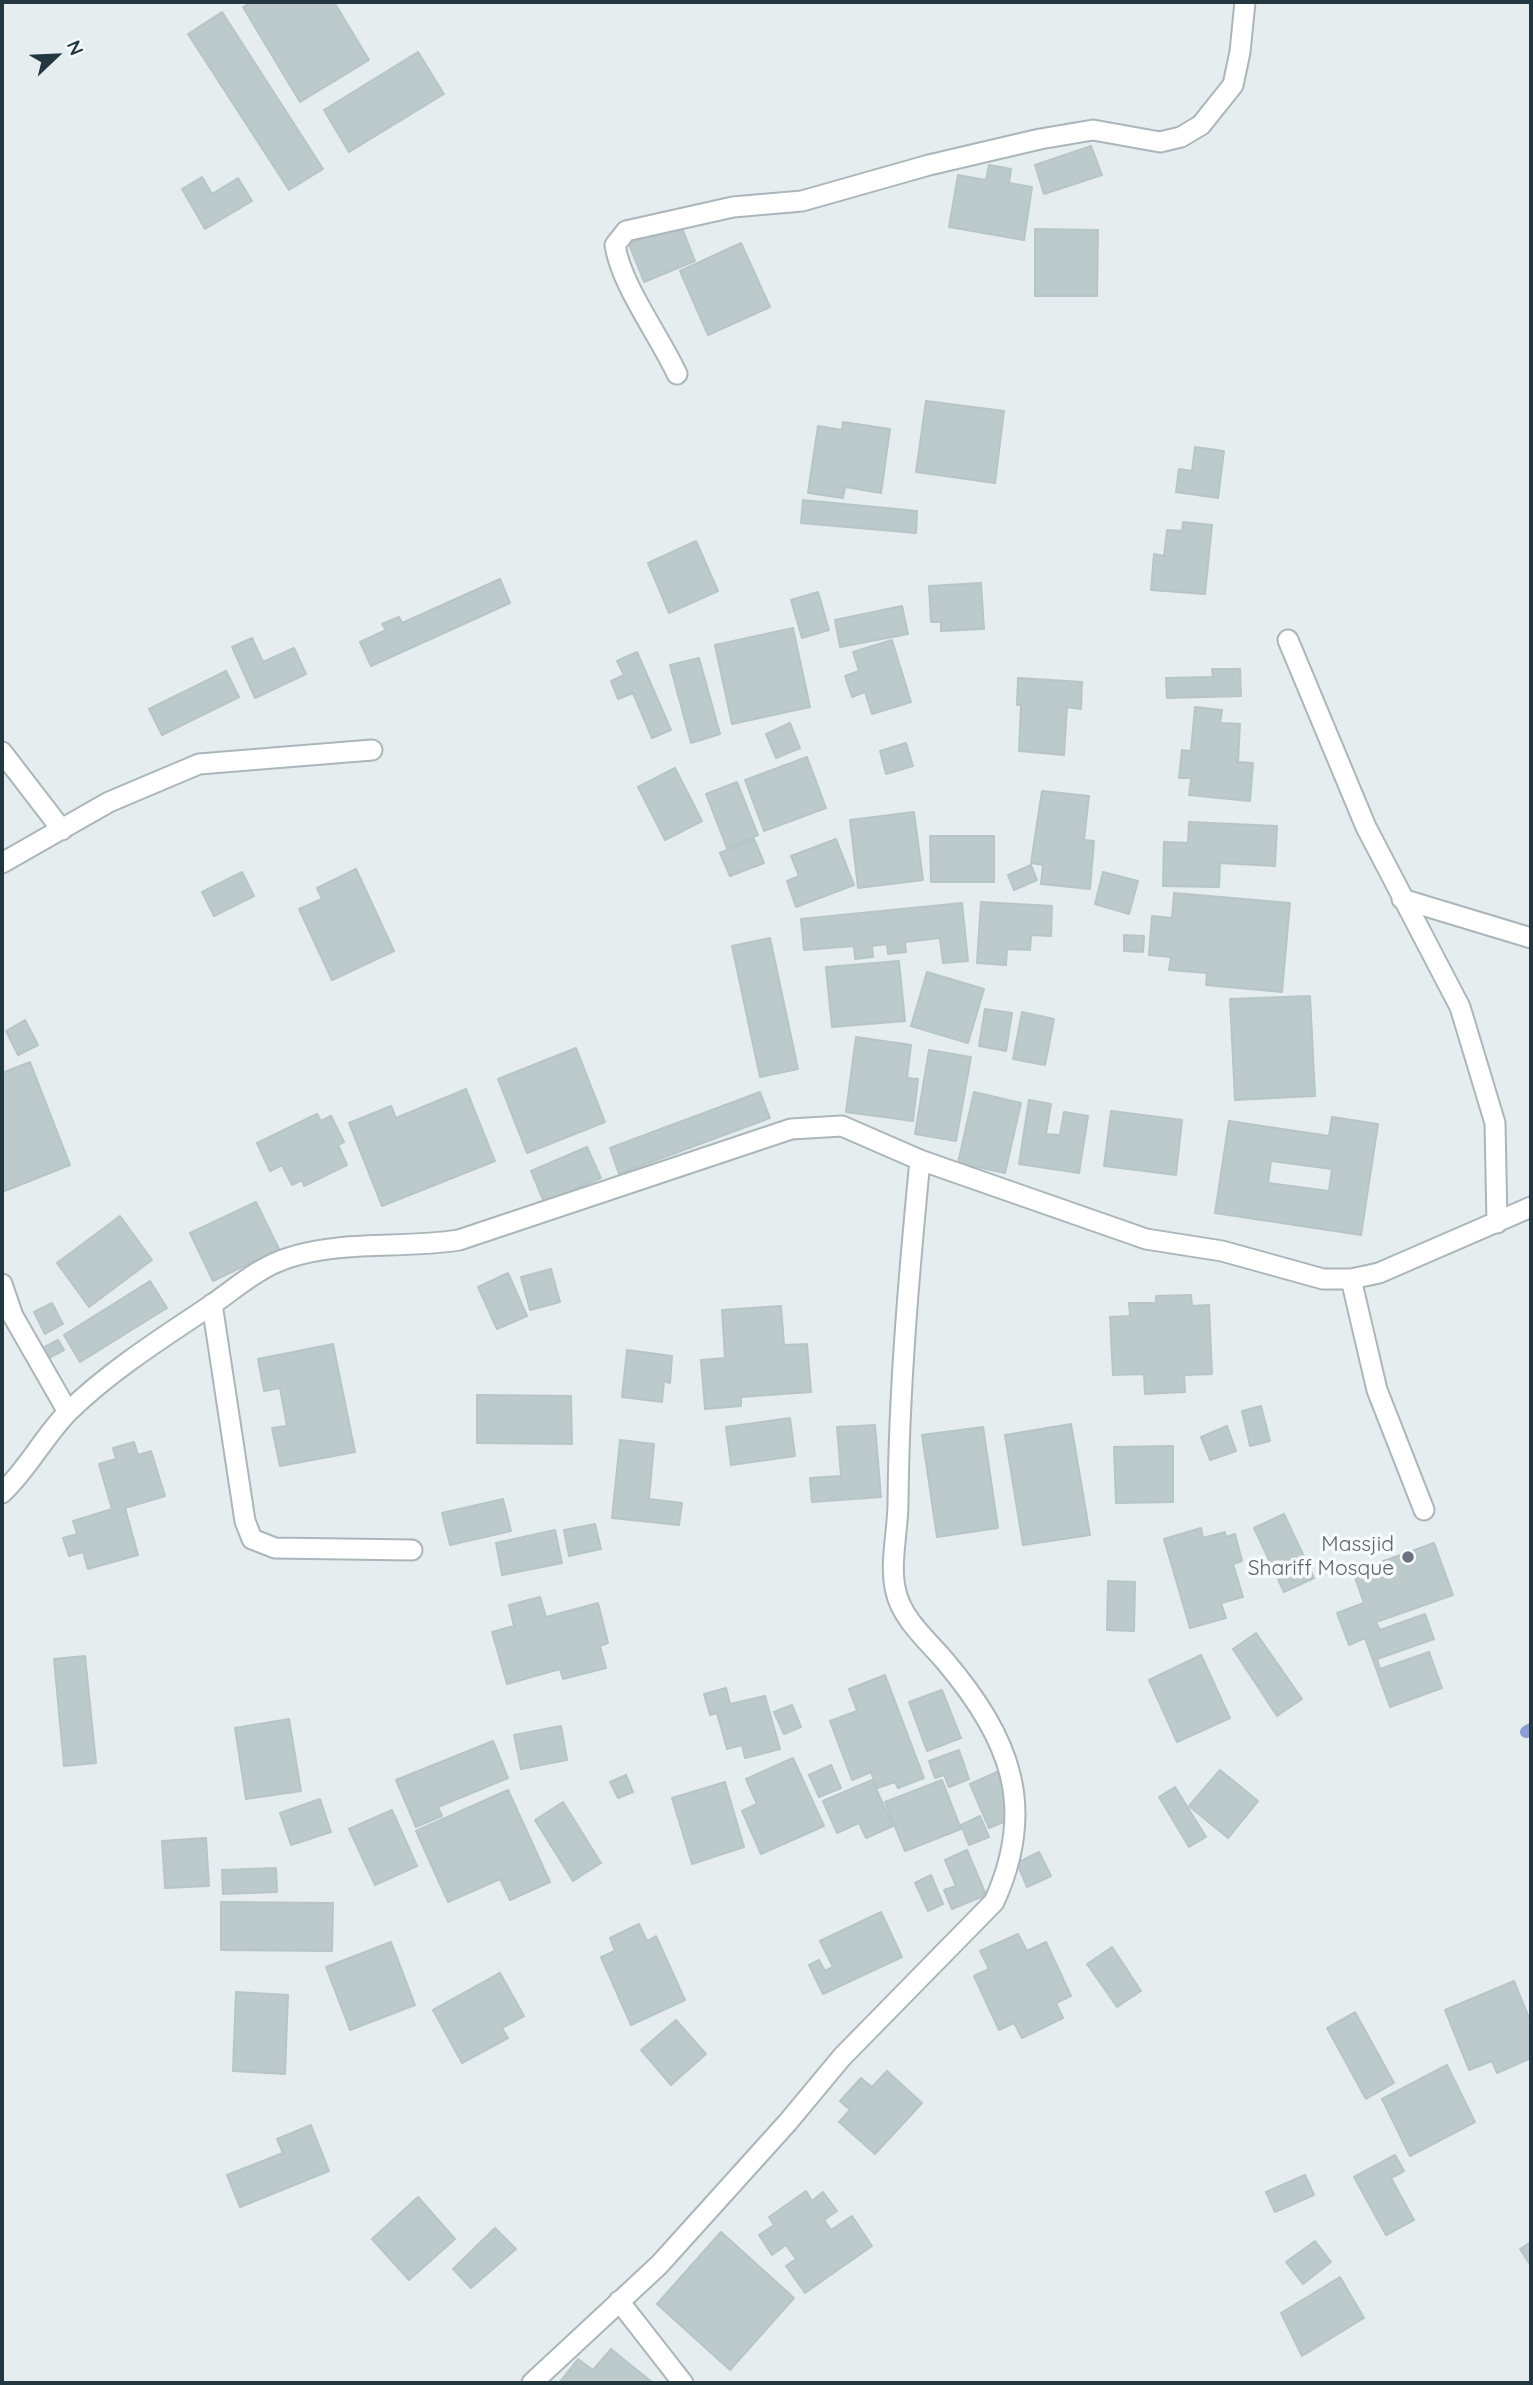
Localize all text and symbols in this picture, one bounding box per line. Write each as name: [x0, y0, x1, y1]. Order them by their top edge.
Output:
north arrow: [21, 21, 91, 91]
text: N: [62, 37, 89, 59]
place label: Massjid Shariff Mosque: [1248, 1532, 1394, 1582]
marker: Massjid Shariff Mosque: [1400, 1549, 1416, 1565]

